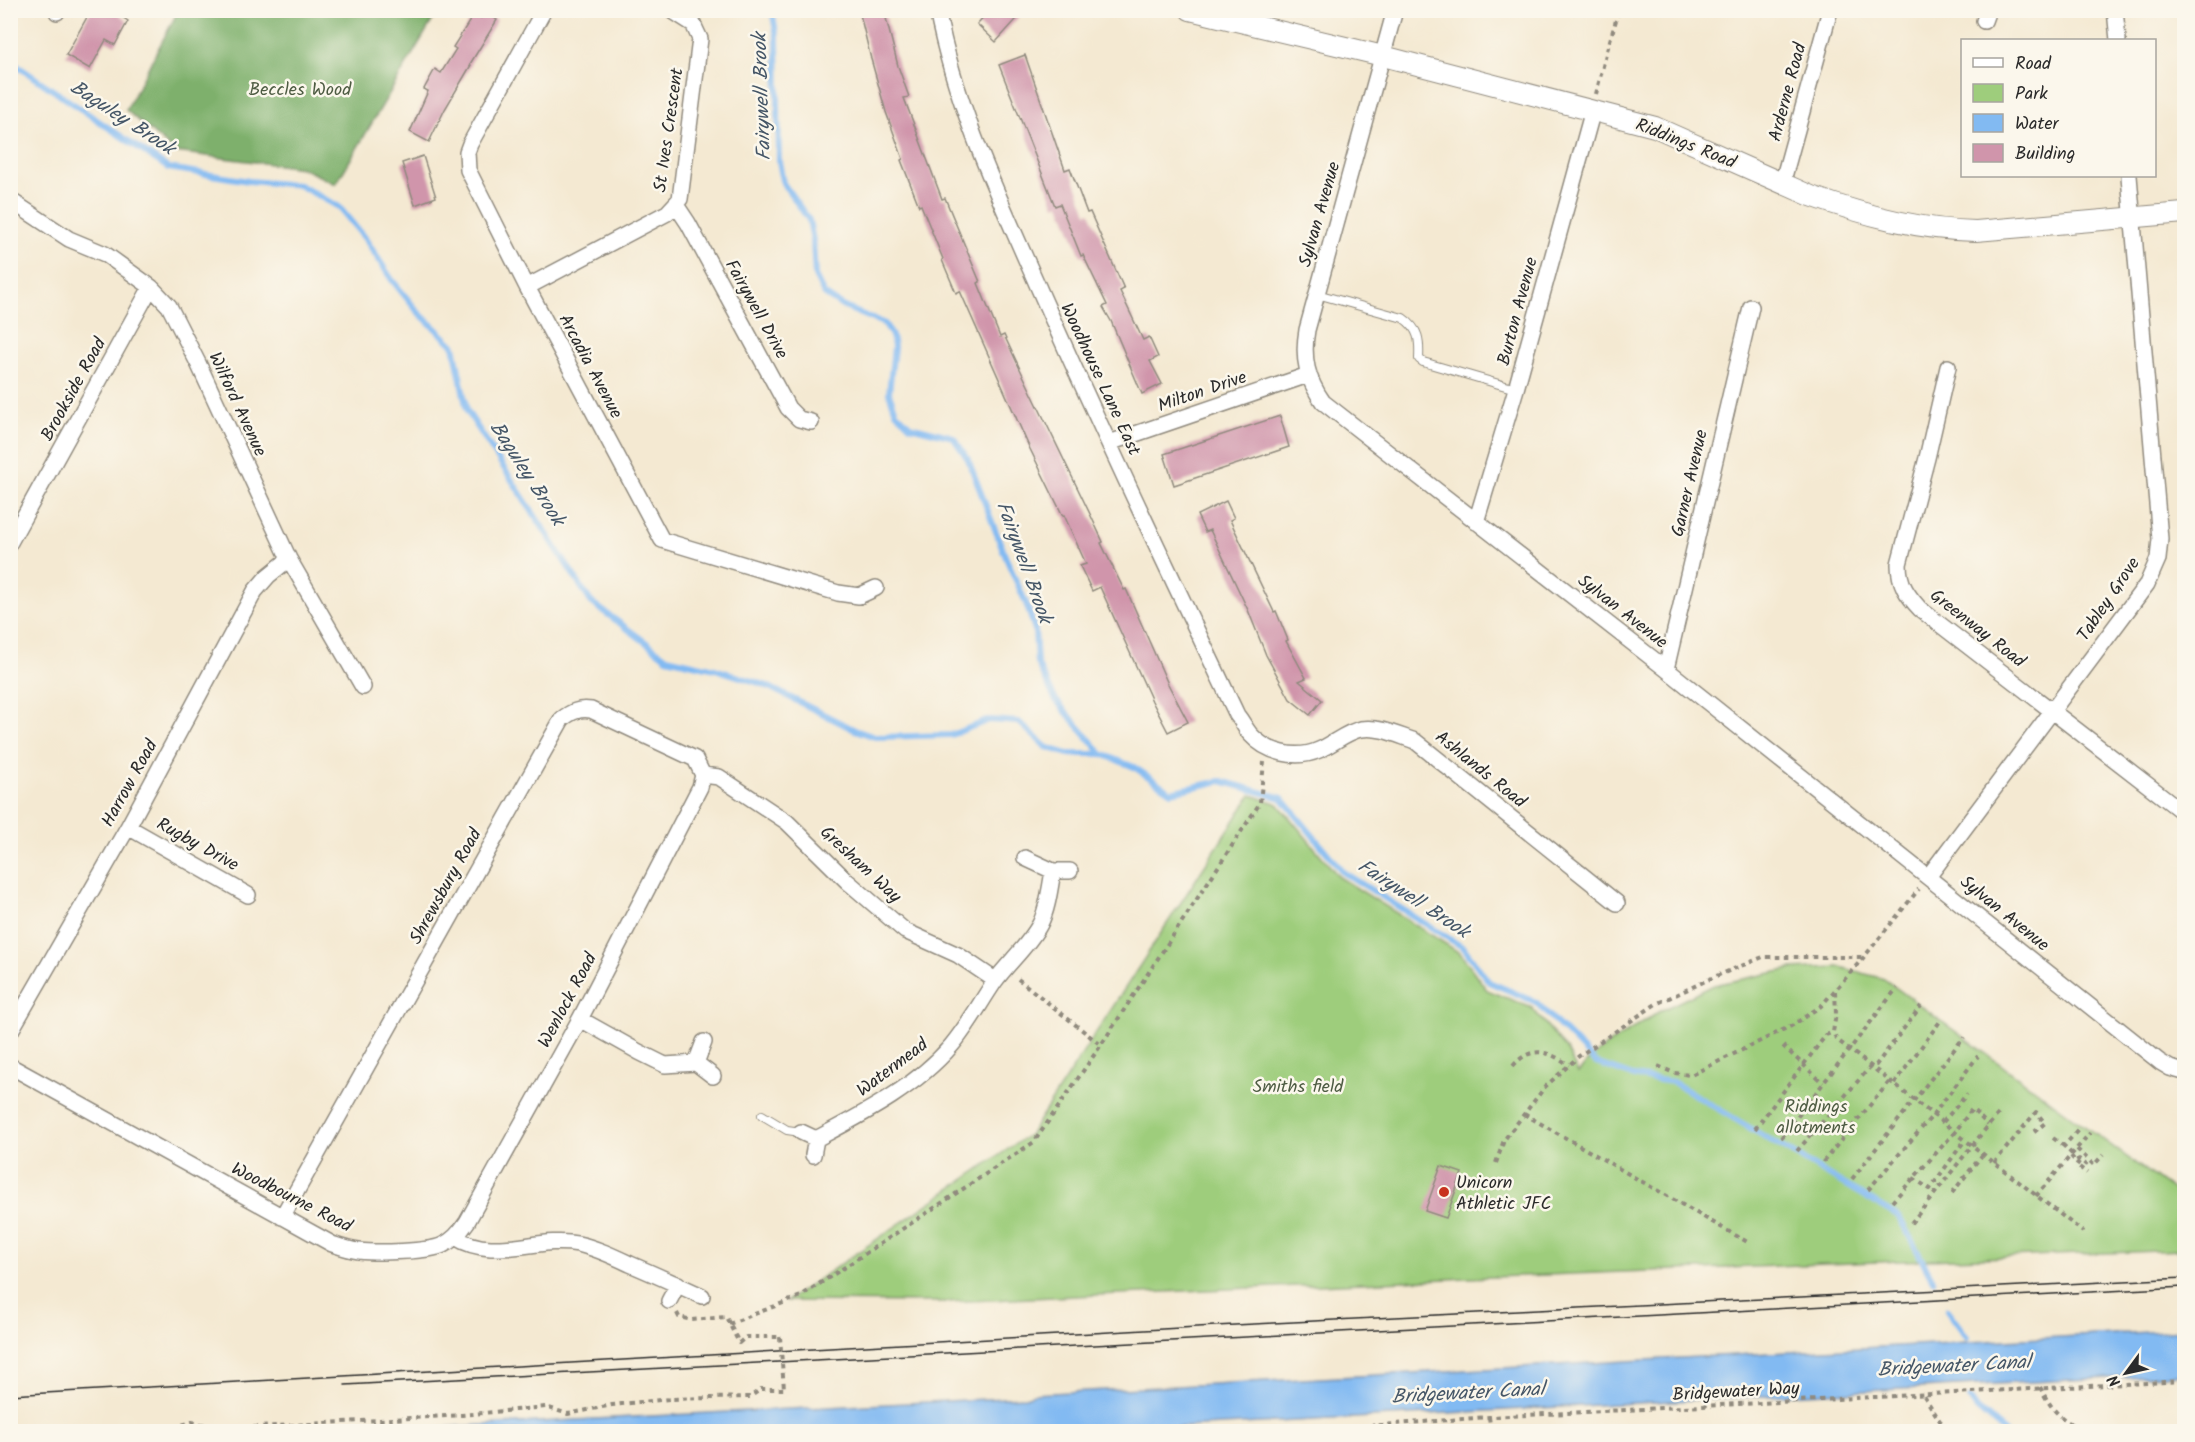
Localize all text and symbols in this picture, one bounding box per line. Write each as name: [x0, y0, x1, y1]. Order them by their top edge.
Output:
water label: Fairywell Brook: [745, 30, 781, 161]
street label: Arderne Road: [1761, 39, 1816, 145]
legend: [1961, 39, 2156, 177]
text: Road: [2015, 50, 2052, 79]
street label: St Ives Crescent: [646, 65, 693, 194]
water label: Baguley Brook: [63, 73, 183, 166]
park label: Beccles Wood: [249, 76, 352, 105]
text: Park: [2015, 80, 2048, 109]
text: Water: [2015, 110, 2060, 139]
street label: Riddings Road: [1631, 111, 1741, 178]
text: Building: [2015, 140, 2075, 169]
street label: Sylvan Avenue: [1292, 158, 1349, 270]
street label: Fairywell Drive: [716, 254, 795, 365]
street label: Burton Avenue: [1490, 254, 1547, 369]
street label: Woodhouse Lane East: [1052, 298, 1148, 462]
street label: Arcadia Avenue: [550, 309, 630, 424]
street label: Brookside Road: [34, 332, 115, 447]
street label: Wilford Avenue: [200, 347, 274, 462]
street label: Milton Drive: [1154, 364, 1251, 421]
water label: Baguley Brook: [480, 415, 574, 535]
street label: Garner Avenue: [1664, 427, 1717, 540]
water label: Fairywell Brook: [986, 497, 1061, 631]
street label: Tabley Grove: [2070, 552, 2148, 648]
street label: Sylvan Avenue: [1570, 567, 1674, 657]
street label: Greenway Road: [1923, 582, 2032, 677]
street label: Ashlands Road: [1428, 724, 1533, 817]
street label: Harrow Road: [94, 734, 167, 833]
street label: Rugby Drive: [151, 811, 244, 880]
street label: Gresham Way: [812, 819, 908, 911]
street label: Shrewsbury Road: [402, 822, 491, 950]
water label: Fairywell Brook: [1351, 851, 1477, 949]
street label: Sylvan Avenue: [1953, 869, 2055, 960]
street label: Wenlock Road: [531, 947, 606, 1053]
street label: Watermead: [851, 1031, 936, 1105]
park label: Smiths field: [1253, 1073, 1344, 1102]
park label: Riddings allotments: [1776, 1093, 1856, 1143]
street label: Woodbourne Road: [226, 1155, 358, 1242]
place label: Unicorn Athletic JFC: [1456, 1169, 1551, 1219]
marker: Unicorn Athletic JFC: [1437, 1185, 1451, 1199]
north arrow: [2096, 1343, 2156, 1403]
water label: Bridgewater Canal: [1877, 1347, 2035, 1387]
text: N: [2101, 1369, 2128, 1391]
water label: Bridgewater Canal: [1391, 1374, 1549, 1414]
street label: Bridgewater Way: [1672, 1375, 1801, 1410]

